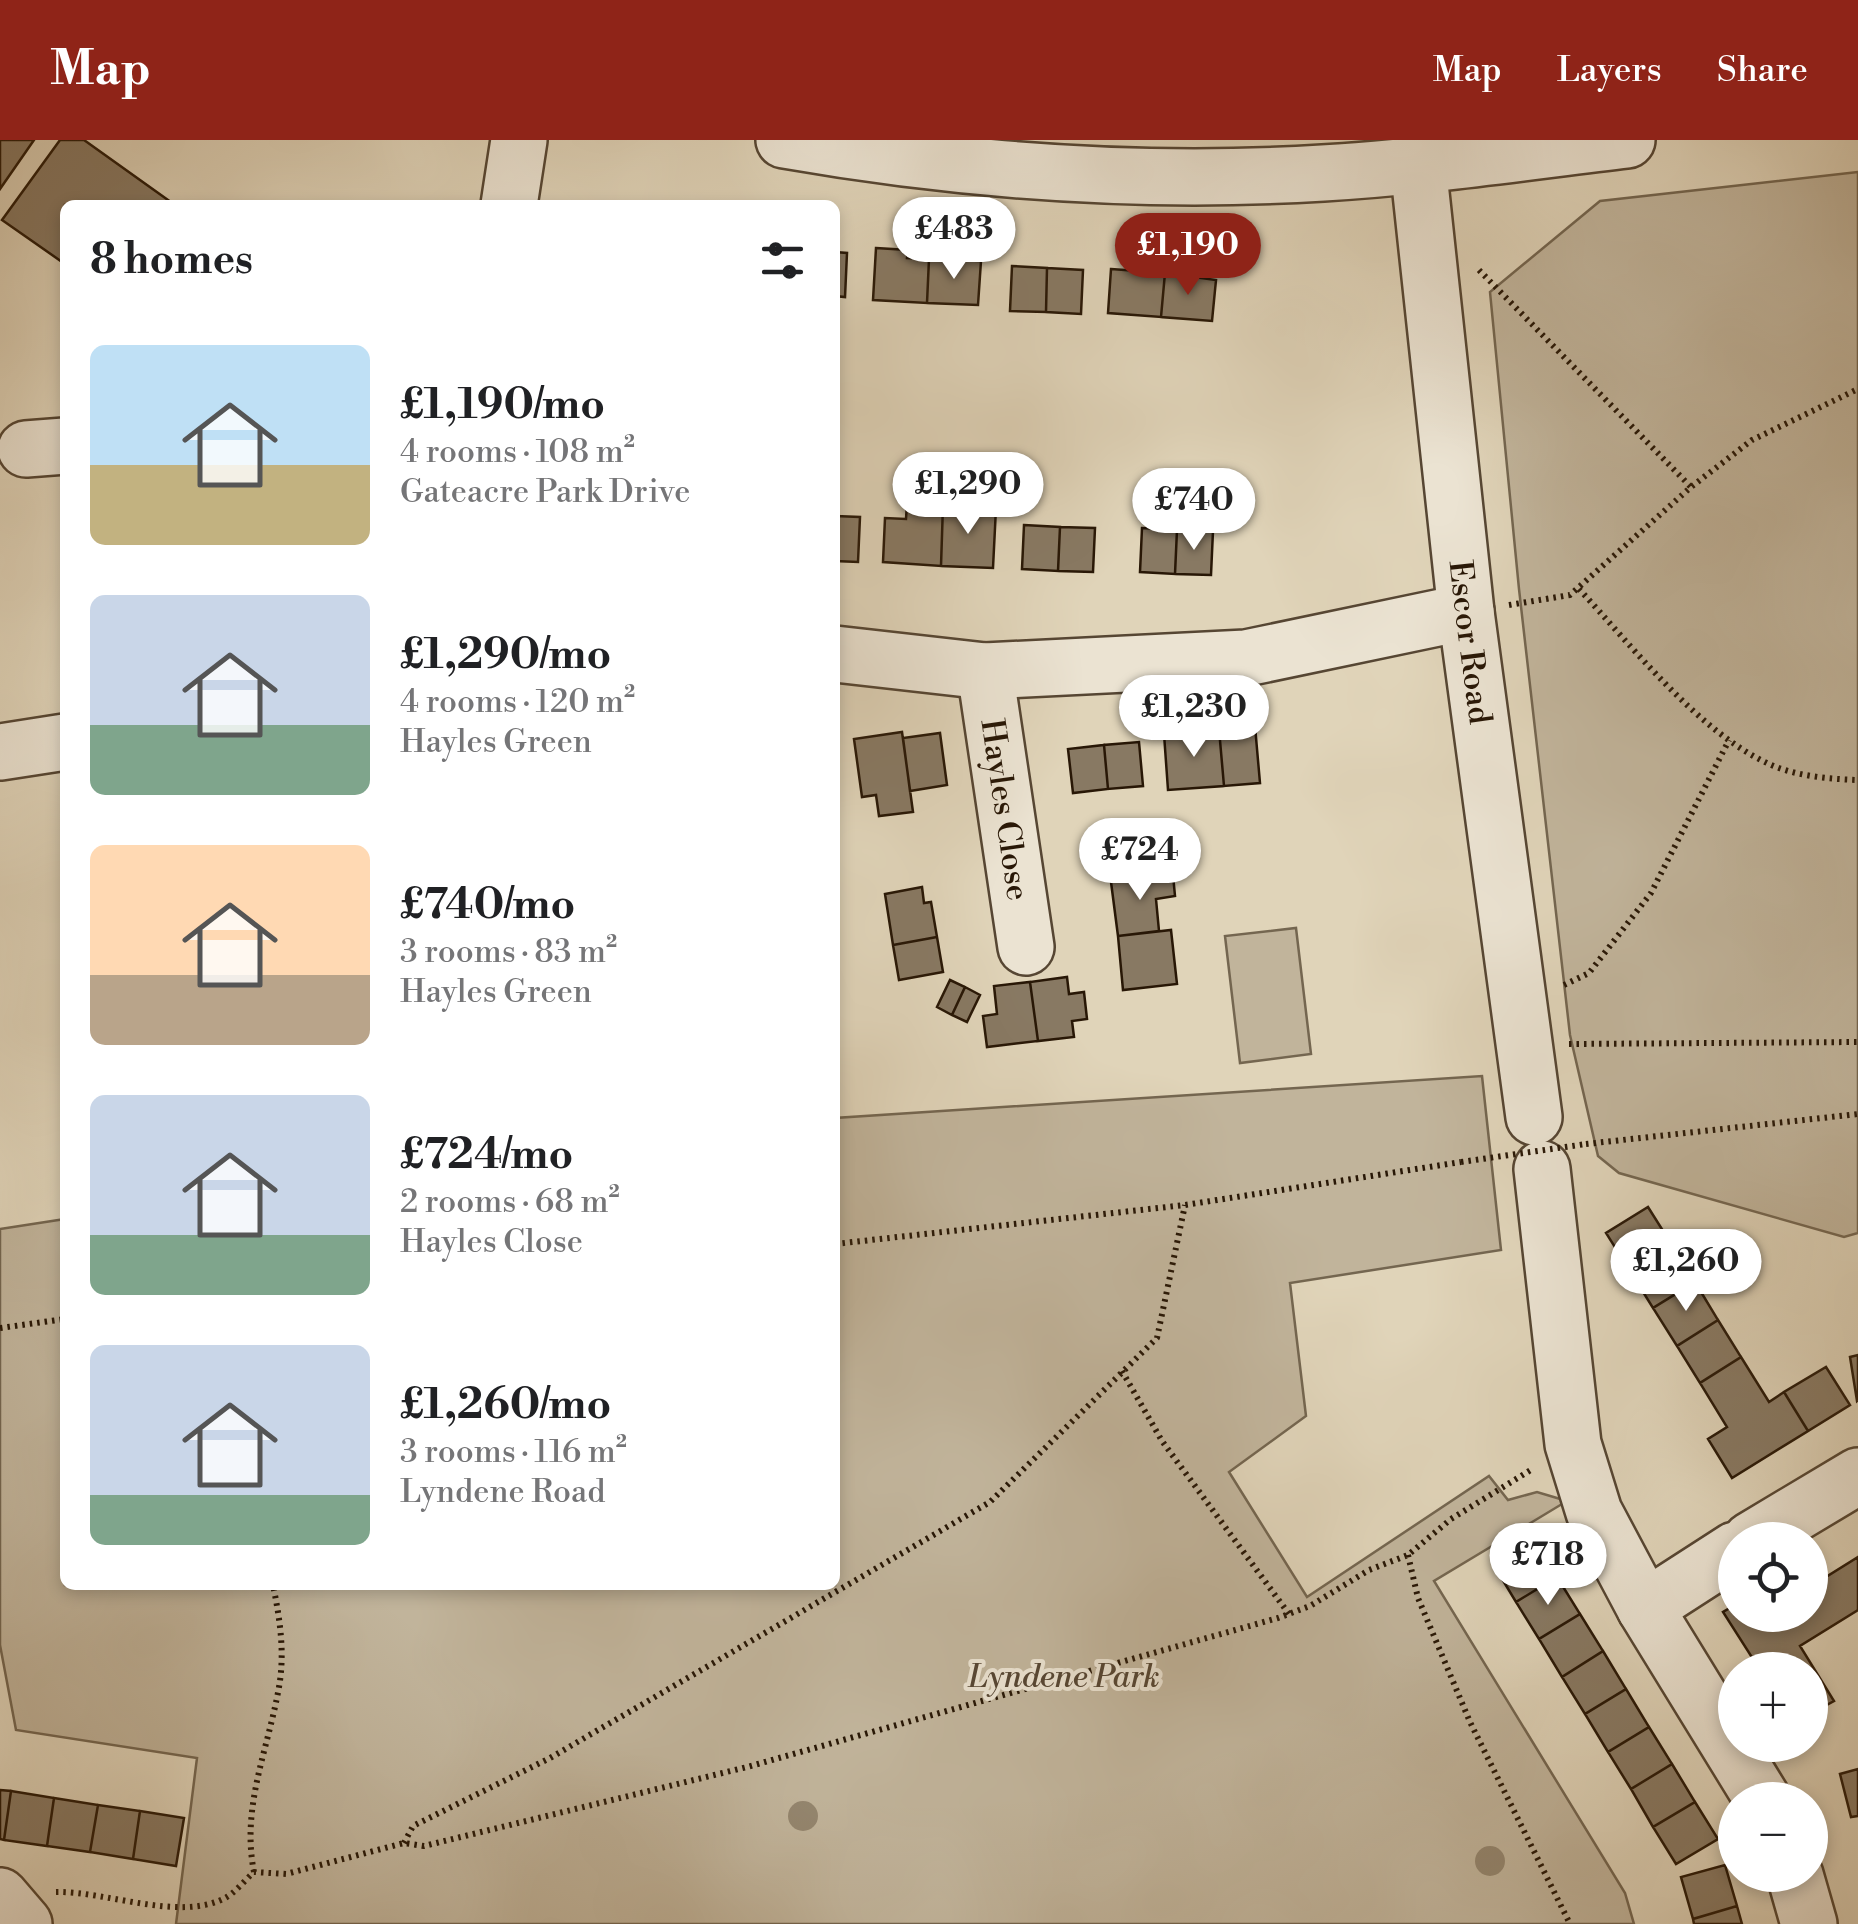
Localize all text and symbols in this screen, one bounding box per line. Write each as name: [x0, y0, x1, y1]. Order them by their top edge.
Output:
text: Map: [50, 40, 151, 100]
text: Map: [1433, 49, 1502, 92]
text: Layers: [1557, 49, 1662, 92]
text: Share: [1717, 49, 1808, 92]
pin: £483: [895, 197, 1013, 282]
text: £483: [915, 209, 993, 249]
pin: £1,190: [1107, 213, 1269, 298]
text: £1,190: [1137, 225, 1239, 265]
icon: filters: [755, 233, 810, 288]
text: 8 homes: [90, 234, 253, 287]
text: £1,190/mo: [400, 379, 605, 432]
icon: home: [170, 385, 290, 505]
text: 4 rooms · 108 m²: [400, 432, 635, 472]
pin: £1,290: [887, 452, 1049, 537]
text: £1,290: [915, 464, 1021, 504]
pin: £740: [1135, 468, 1253, 553]
text: Gateacre Park Drive: [400, 472, 690, 512]
text: £740: [1154, 480, 1234, 520]
street label: Escor Road: [1440, 558, 1500, 727]
text: £1,290/mo: [400, 629, 611, 682]
icon: home: [170, 635, 290, 755]
pin: £1,230: [1113, 675, 1275, 760]
text: 4 rooms · 120 m²: [400, 682, 635, 722]
text: £1,230: [1141, 687, 1247, 727]
street label: Hayles Close: [971, 716, 1038, 903]
text: Hayles Green: [400, 722, 592, 762]
pin: £724: [1081, 818, 1199, 903]
text: £724: [1101, 830, 1179, 870]
text: £740/mo: [400, 879, 575, 932]
icon: home: [170, 885, 290, 1005]
text: 3 rooms · 83 m²: [400, 932, 617, 972]
text: Hayles Green: [400, 972, 592, 1012]
text: £724/mo: [400, 1129, 573, 1182]
icon: home: [170, 1135, 290, 1255]
text: 2 rooms · 68 m²: [400, 1182, 620, 1222]
text: Hayles Close: [400, 1222, 583, 1262]
pin: £1,260: [1605, 1229, 1767, 1314]
text: £1,260: [1633, 1241, 1739, 1281]
text: £1,260/mo: [400, 1379, 611, 1432]
icon: home: [170, 1385, 290, 1505]
text: 3 rooms · 116 m²: [400, 1432, 627, 1472]
text: Lyndene Road: [400, 1472, 605, 1512]
map controls: [1718, 1522, 1828, 1892]
button: locate: [1718, 1522, 1828, 1632]
pin: £718: [1489, 1523, 1607, 1608]
text: £718: [1512, 1535, 1584, 1575]
button: +: [1718, 1652, 1828, 1762]
park label: Lyndene Park: [967, 1657, 1160, 1697]
button: −: [1718, 1782, 1828, 1892]

